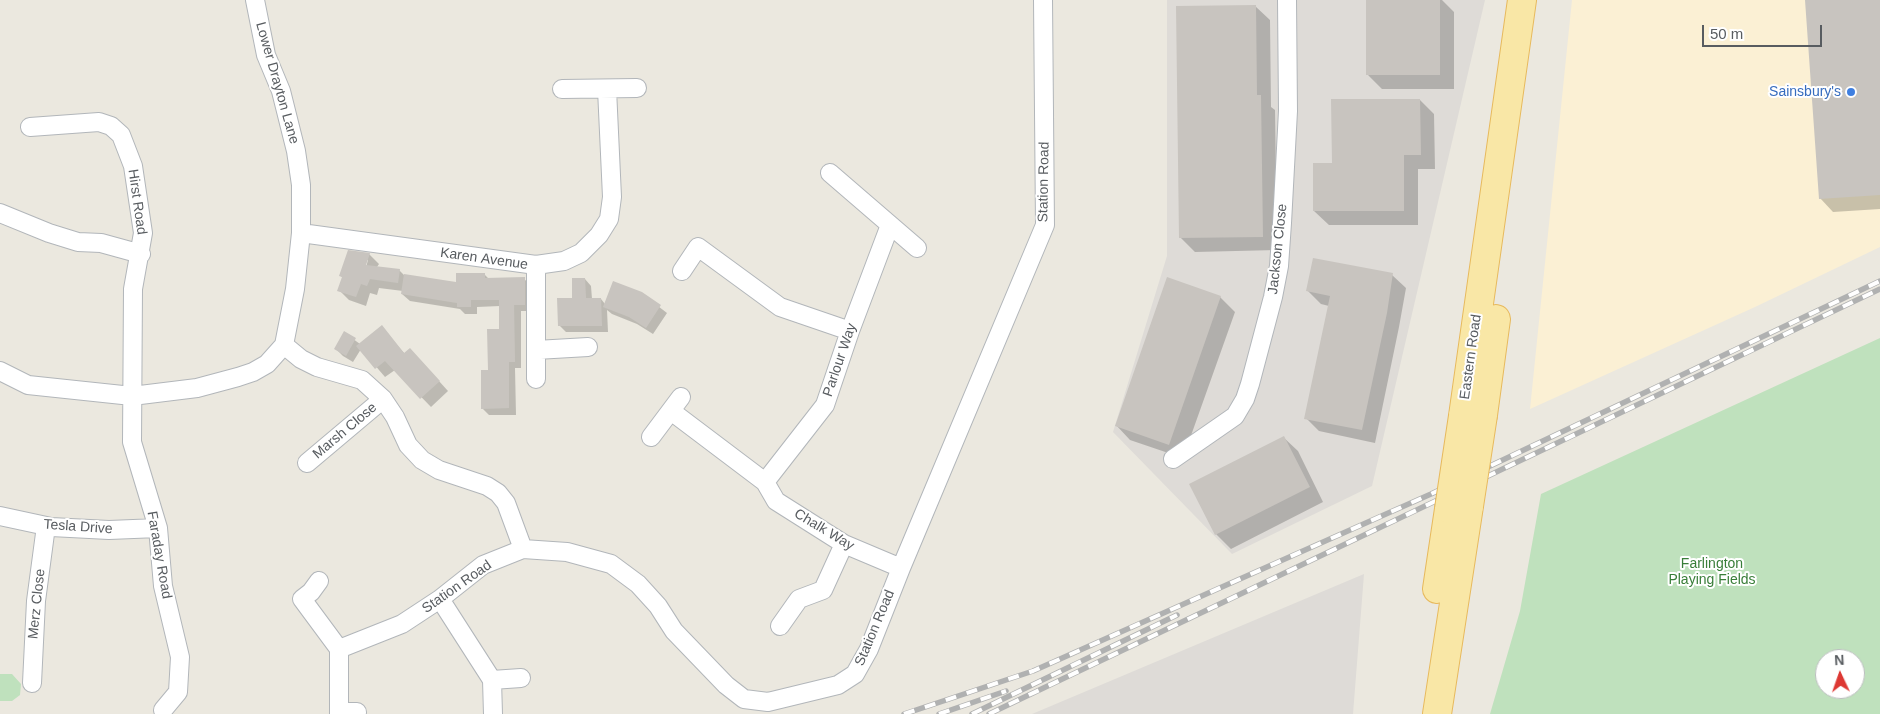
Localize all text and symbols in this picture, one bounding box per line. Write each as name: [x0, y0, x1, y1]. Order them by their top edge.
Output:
scale bar: [1705, 15, 1825, 47]
street label: Lower Drayton Lane: [252, 20, 302, 146]
text: 50 m: [1710, 25, 1743, 42]
place label: Sainsbury's: [1769, 84, 1841, 100]
marker: Sainsbury's: [1845, 86, 1857, 98]
street label: Station Road: [1035, 141, 1053, 223]
street label: Hirst Road: [124, 168, 150, 236]
street label: Jackson Close: [1265, 203, 1291, 295]
street label: Karen Avenue: [439, 245, 529, 273]
street label: Eastern Road: [1457, 313, 1485, 401]
street label: Parlour Way: [820, 321, 860, 399]
street label: Marsh Close: [310, 399, 380, 463]
street label: Chalk Way: [791, 506, 857, 554]
street label: Faraday Road: [143, 510, 175, 600]
street label: Tesla Drive: [43, 516, 113, 538]
park label: Farlington Playing Fields: [1668, 556, 1756, 588]
street label: Station Road: [419, 557, 495, 617]
street label: Merz Close: [25, 568, 49, 640]
street label: Station Road: [851, 587, 899, 669]
north arrow: [1815, 649, 1865, 699]
text: N: [1834, 652, 1845, 668]

